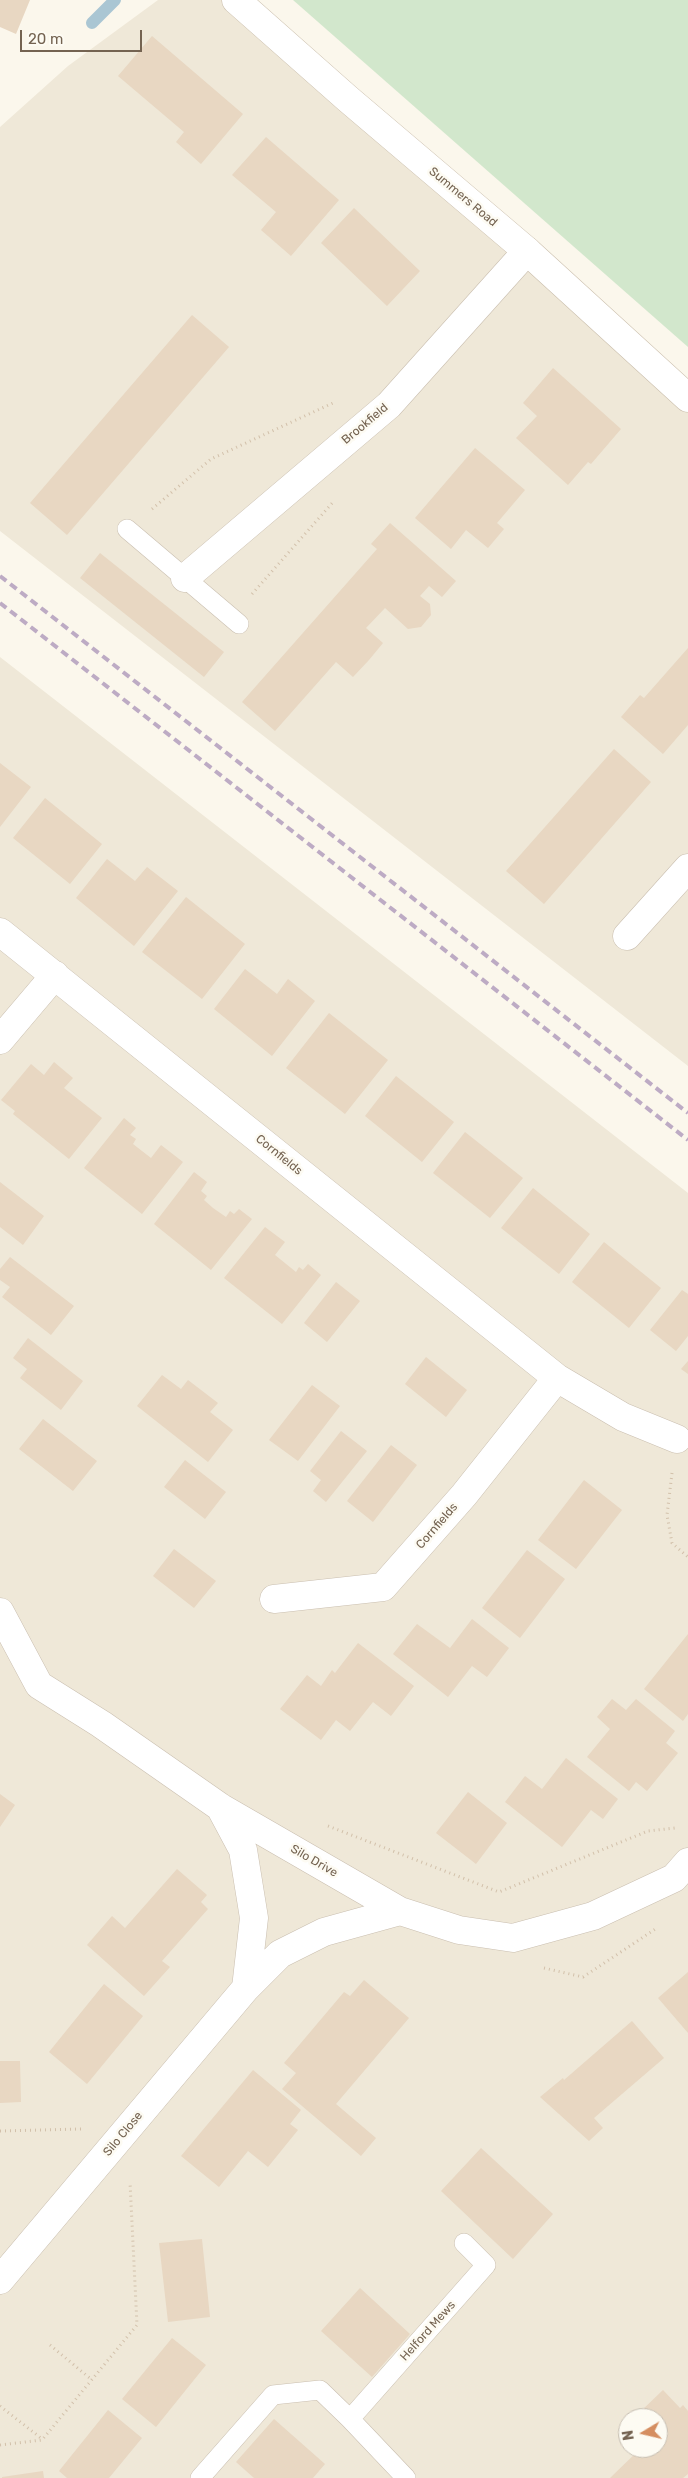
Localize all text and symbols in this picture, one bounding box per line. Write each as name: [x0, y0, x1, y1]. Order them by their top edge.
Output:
scale bar: [22, 20, 145, 52]
text: 20 m: [28, 30, 63, 48]
street label: Summers Road: [426, 164, 500, 230]
street label: Brookfield: [339, 401, 391, 447]
street label: Cornfields: [253, 1132, 305, 1178]
street label: Cornfields: [413, 1500, 461, 1552]
street label: Silo Drive: [288, 1842, 340, 1880]
street label: Silo Close: [100, 2109, 146, 2159]
street label: Helford Mews: [397, 2298, 459, 2364]
north arrow: [618, 2408, 668, 2458]
text: N: [619, 2429, 638, 2442]

